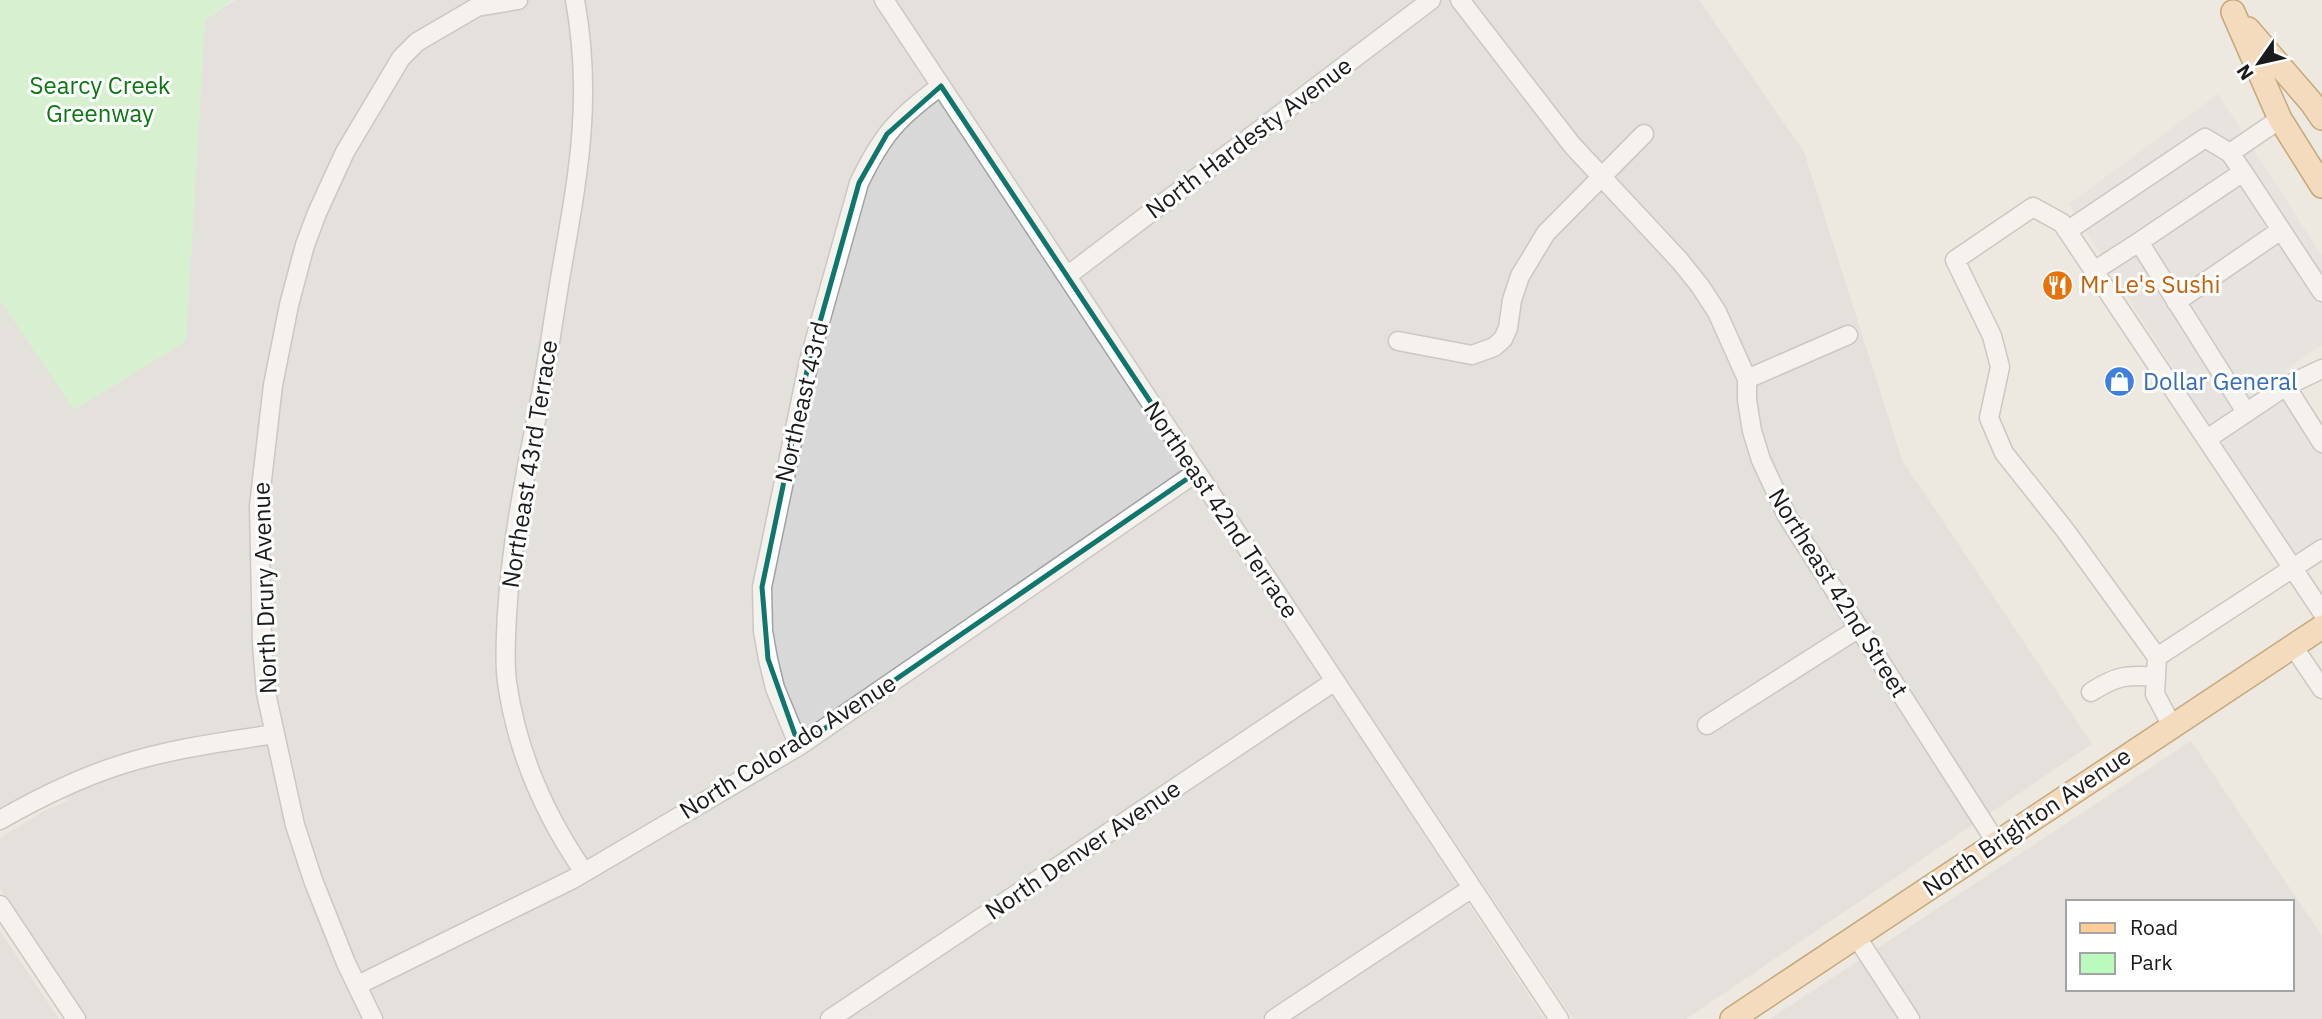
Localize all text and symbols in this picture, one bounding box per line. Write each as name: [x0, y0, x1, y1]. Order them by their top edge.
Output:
north arrow: [2224, 28, 2294, 98]
street label: North Hardesty Avenue: [1139, 49, 1358, 225]
text: N: [2231, 60, 2259, 85]
park label: Searcy Creek Greenway: [30, 69, 171, 129]
restaurant icon: Mr Le's Sushi: [2040, 268, 2074, 302]
place label: Mr Le's Sushi: [2080, 268, 2221, 300]
street label: Northeast 43rd: [767, 318, 835, 485]
street label: Northeast 43rd Terrace: [494, 337, 564, 590]
shop icon: Dollar General: [2103, 365, 2137, 399]
place label: Dollar General: [2143, 365, 2298, 397]
street label: Northeast 42nd Terrace: [1137, 394, 1307, 624]
street label: North Drury Avenue: [244, 481, 284, 695]
street label: Northeast 42nd Street: [1761, 482, 1916, 703]
street label: North Colorado Avenue: [673, 666, 902, 826]
street label: North Brighton Avenue: [1916, 739, 2137, 903]
street label: North Denver Avenue: [979, 772, 1186, 927]
legend: [2066, 900, 2294, 991]
text: Road: [2130, 913, 2178, 941]
text: Park: [2130, 948, 2173, 976]

